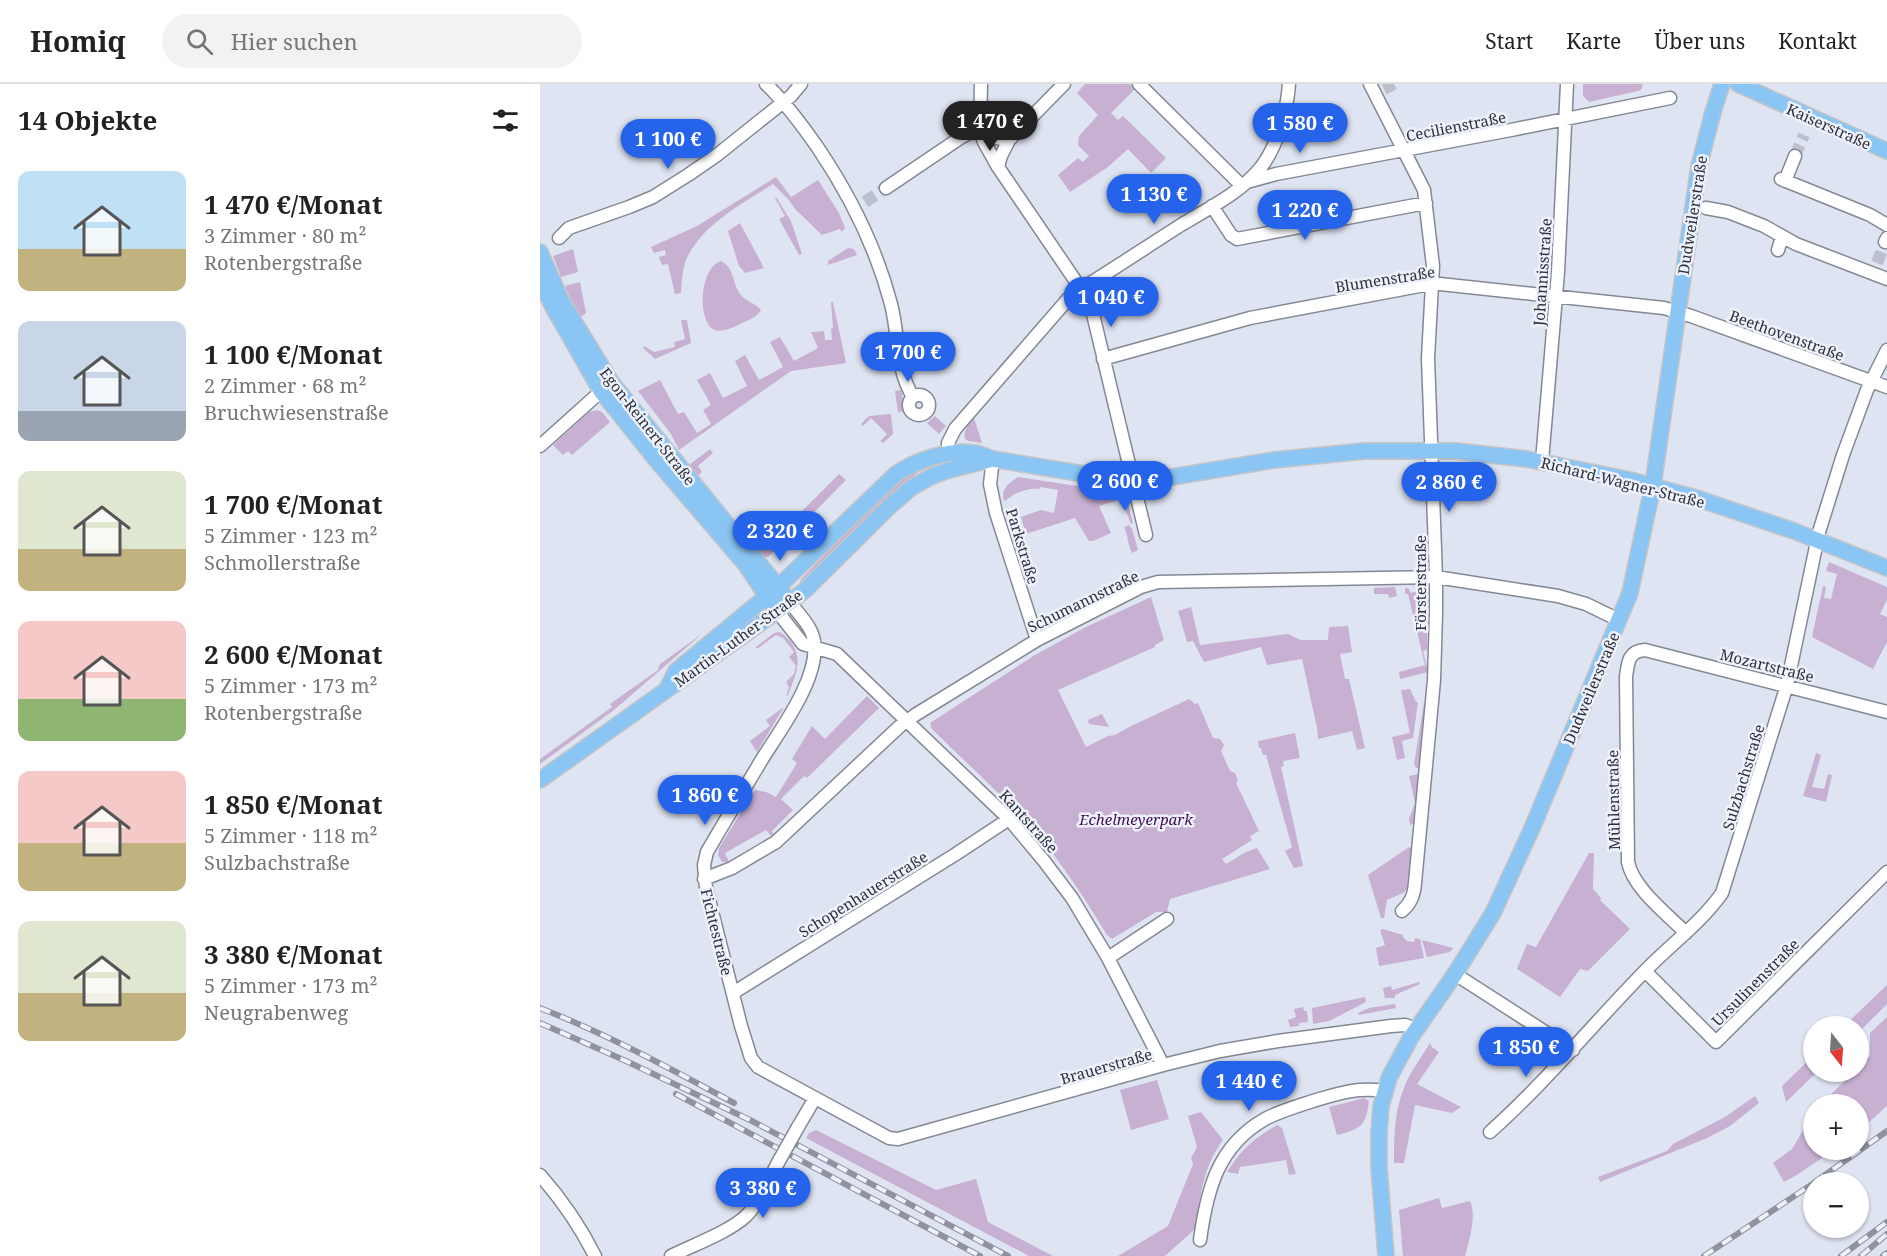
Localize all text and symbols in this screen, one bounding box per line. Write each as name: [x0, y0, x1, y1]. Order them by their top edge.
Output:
search box: [162, 14, 582, 68]
text: Homiq: [30, 22, 126, 60]
icon: search: [183, 25, 216, 58]
text: Hier suchen: [231, 26, 358, 56]
text: Start: [1485, 27, 1533, 55]
text: Karte: [1566, 27, 1621, 55]
text: Über uns: [1654, 27, 1745, 55]
text: Kontakt: [1778, 27, 1857, 55]
street label: Kaiserstraße: [1784, 98, 1874, 154]
pin: 1 470 €: [935, 101, 1045, 152]
text: 14 Objekte: [18, 102, 157, 138]
pin: 1 580 €: [1245, 103, 1355, 154]
icon: filters: [489, 104, 522, 137]
street label: Cecilienstraße: [1404, 106, 1508, 146]
text: 1 470 €: [957, 107, 1023, 134]
text: 1 580 €: [1267, 109, 1333, 136]
pin: 1 100 €: [613, 119, 723, 170]
text: 1 100 €: [635, 125, 701, 152]
street label: Dudweilerstraße: [1673, 154, 1711, 276]
pin: 1 130 €: [1099, 174, 1209, 225]
text: 1 130 €: [1121, 180, 1187, 207]
text: 1 470 €/Monat: [204, 186, 383, 222]
pin: 1 220 €: [1250, 190, 1360, 241]
icon: home: [66, 195, 138, 267]
text: 1 220 €: [1272, 196, 1338, 223]
street label: Johannisstraße: [1528, 217, 1556, 328]
text: 3 Zimmer · 80 m²: [204, 222, 366, 249]
text: Rotenbergstraße: [204, 249, 362, 276]
street label: Blumenstraße: [1334, 261, 1436, 297]
pin: 1 040 €: [1056, 277, 1166, 328]
text: 1 040 €: [1078, 283, 1144, 310]
street label: Beethovenstraße: [1727, 305, 1847, 365]
pin: 1 700 €: [853, 332, 963, 383]
text: 1 100 €/Monat: [204, 336, 383, 372]
text: 1 700 €: [875, 338, 941, 365]
icon: home: [66, 345, 138, 417]
street label: Egon-Reinert-Straße: [596, 363, 700, 489]
text: 2 Zimmer · 68 m²: [204, 372, 366, 399]
text: Bruchwiesenstraße: [204, 399, 389, 426]
street label: Richard-Wagner-Straße: [1539, 452, 1707, 512]
pin: 2 600 €: [1070, 461, 1180, 512]
pin: 2 860 €: [1394, 462, 1504, 513]
text: 2 600 €: [1092, 467, 1158, 494]
text: 2 860 €: [1416, 468, 1482, 495]
text: 1 700 €/Monat: [204, 486, 383, 522]
icon: home: [66, 495, 138, 567]
street label: Parkstraße: [1002, 506, 1044, 586]
pin: 2 320 €: [725, 511, 835, 562]
text: 2 320 €: [747, 517, 813, 544]
text: 5 Zimmer · 123 m²: [204, 522, 378, 549]
street label: Försterstraße: [1410, 535, 1430, 631]
text: Schmollerstraße: [204, 549, 360, 576]
street label: Schumannstraße: [1024, 565, 1142, 637]
street label: Martin-Luther-Straße: [670, 585, 806, 691]
street label: Dudweilerstraße: [1558, 629, 1624, 747]
text: 2 600 €/Monat: [204, 636, 383, 672]
street label: Mozartstraße: [1718, 644, 1816, 686]
icon: home: [66, 645, 138, 717]
text: 5 Zimmer · 173 m²: [204, 672, 378, 699]
text: Rotenbergstraße: [204, 699, 362, 726]
street label: Sulzbachstraße: [1717, 722, 1769, 832]
street label: Mühlenstraße: [1602, 750, 1624, 850]
pin: 1 860 €: [650, 775, 760, 826]
text: 1 860 €: [672, 781, 738, 808]
street label: Kantstraße: [995, 785, 1063, 857]
text: 1 850 €/Monat: [204, 786, 383, 822]
icon: home: [66, 795, 138, 867]
park label: Echelmeyerpark: [1078, 809, 1193, 829]
text: 5 Zimmer · 118 m²: [204, 822, 378, 849]
street label: Schopenhauerstraße: [795, 846, 931, 942]
text: Sulzbachstraße: [204, 849, 350, 876]
street label: Fichtestraße: [697, 886, 737, 978]
street label: Ursulinenstraße: [1707, 934, 1803, 1030]
text: 3 380 €/Monat: [204, 936, 383, 972]
icon: home: [66, 945, 138, 1017]
text: 5 Zimmer · 173 m²: [204, 972, 378, 999]
text: Neugrabenweg: [204, 999, 348, 1026]
north arrow: [1803, 1016, 1869, 1082]
map controls: [1803, 1016, 1869, 1238]
pin: 1 850 €: [1471, 1027, 1581, 1078]
text: 1 850 €: [1493, 1033, 1559, 1060]
street label: Brauerstraße: [1058, 1043, 1154, 1089]
pin: 1 440 €: [1194, 1061, 1304, 1112]
text: 1 440 €: [1216, 1067, 1282, 1094]
button: +: [1803, 1094, 1869, 1160]
pin: 3 380 €: [708, 1168, 818, 1219]
button: −: [1803, 1172, 1869, 1238]
text: 3 380 €: [730, 1174, 796, 1201]

